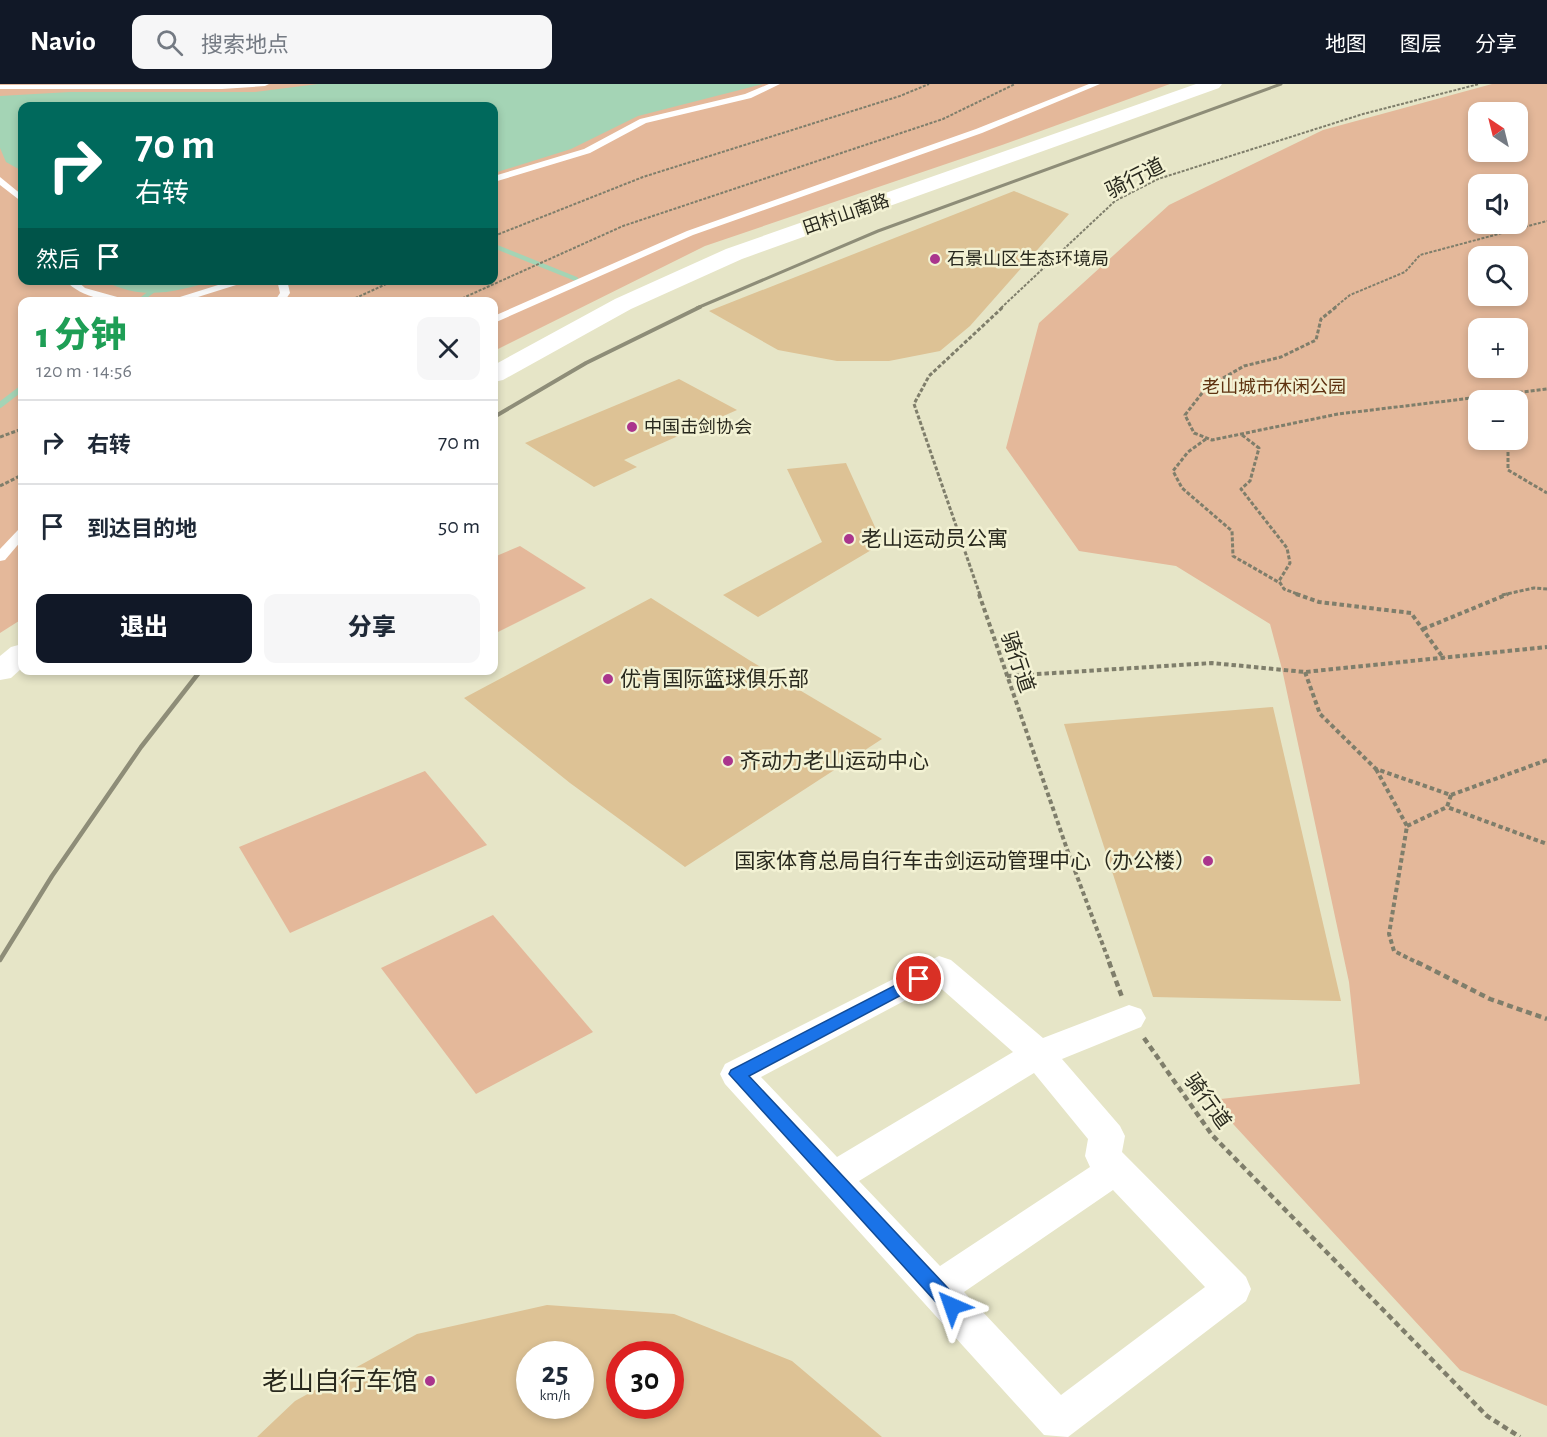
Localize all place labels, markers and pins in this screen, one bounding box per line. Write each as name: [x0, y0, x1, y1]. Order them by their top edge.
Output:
place label: 石景山区生态环境局: [947, 249, 1109, 269]
marker: 石景山区生态环境局: [928, 252, 942, 266]
place label: 中国击剑协会: [644, 417, 752, 437]
marker: 中国击剑协会: [625, 420, 639, 434]
place label: 老山运动员公寓: [861, 528, 1008, 550]
marker: 老山运动员公寓: [842, 532, 856, 546]
place label: 优肯国际篮球俱乐部: [620, 668, 809, 690]
marker: 优肯国际篮球俱乐部: [601, 672, 615, 686]
place label: 齐动力老山运动中心: [740, 750, 929, 772]
marker: 齐动力老山运动中心: [721, 754, 735, 768]
place label: 国家体育总局自行车击剑运动管理中心（办公楼）: [734, 850, 1196, 872]
marker: 国家体育总局自行车击剑运动管理中心（办公楼）: [1201, 854, 1215, 868]
pin: [893, 953, 944, 1004]
place label: 老山自行车馆: [262, 1368, 418, 1395]
marker: 老山自行车馆: [423, 1374, 437, 1388]

